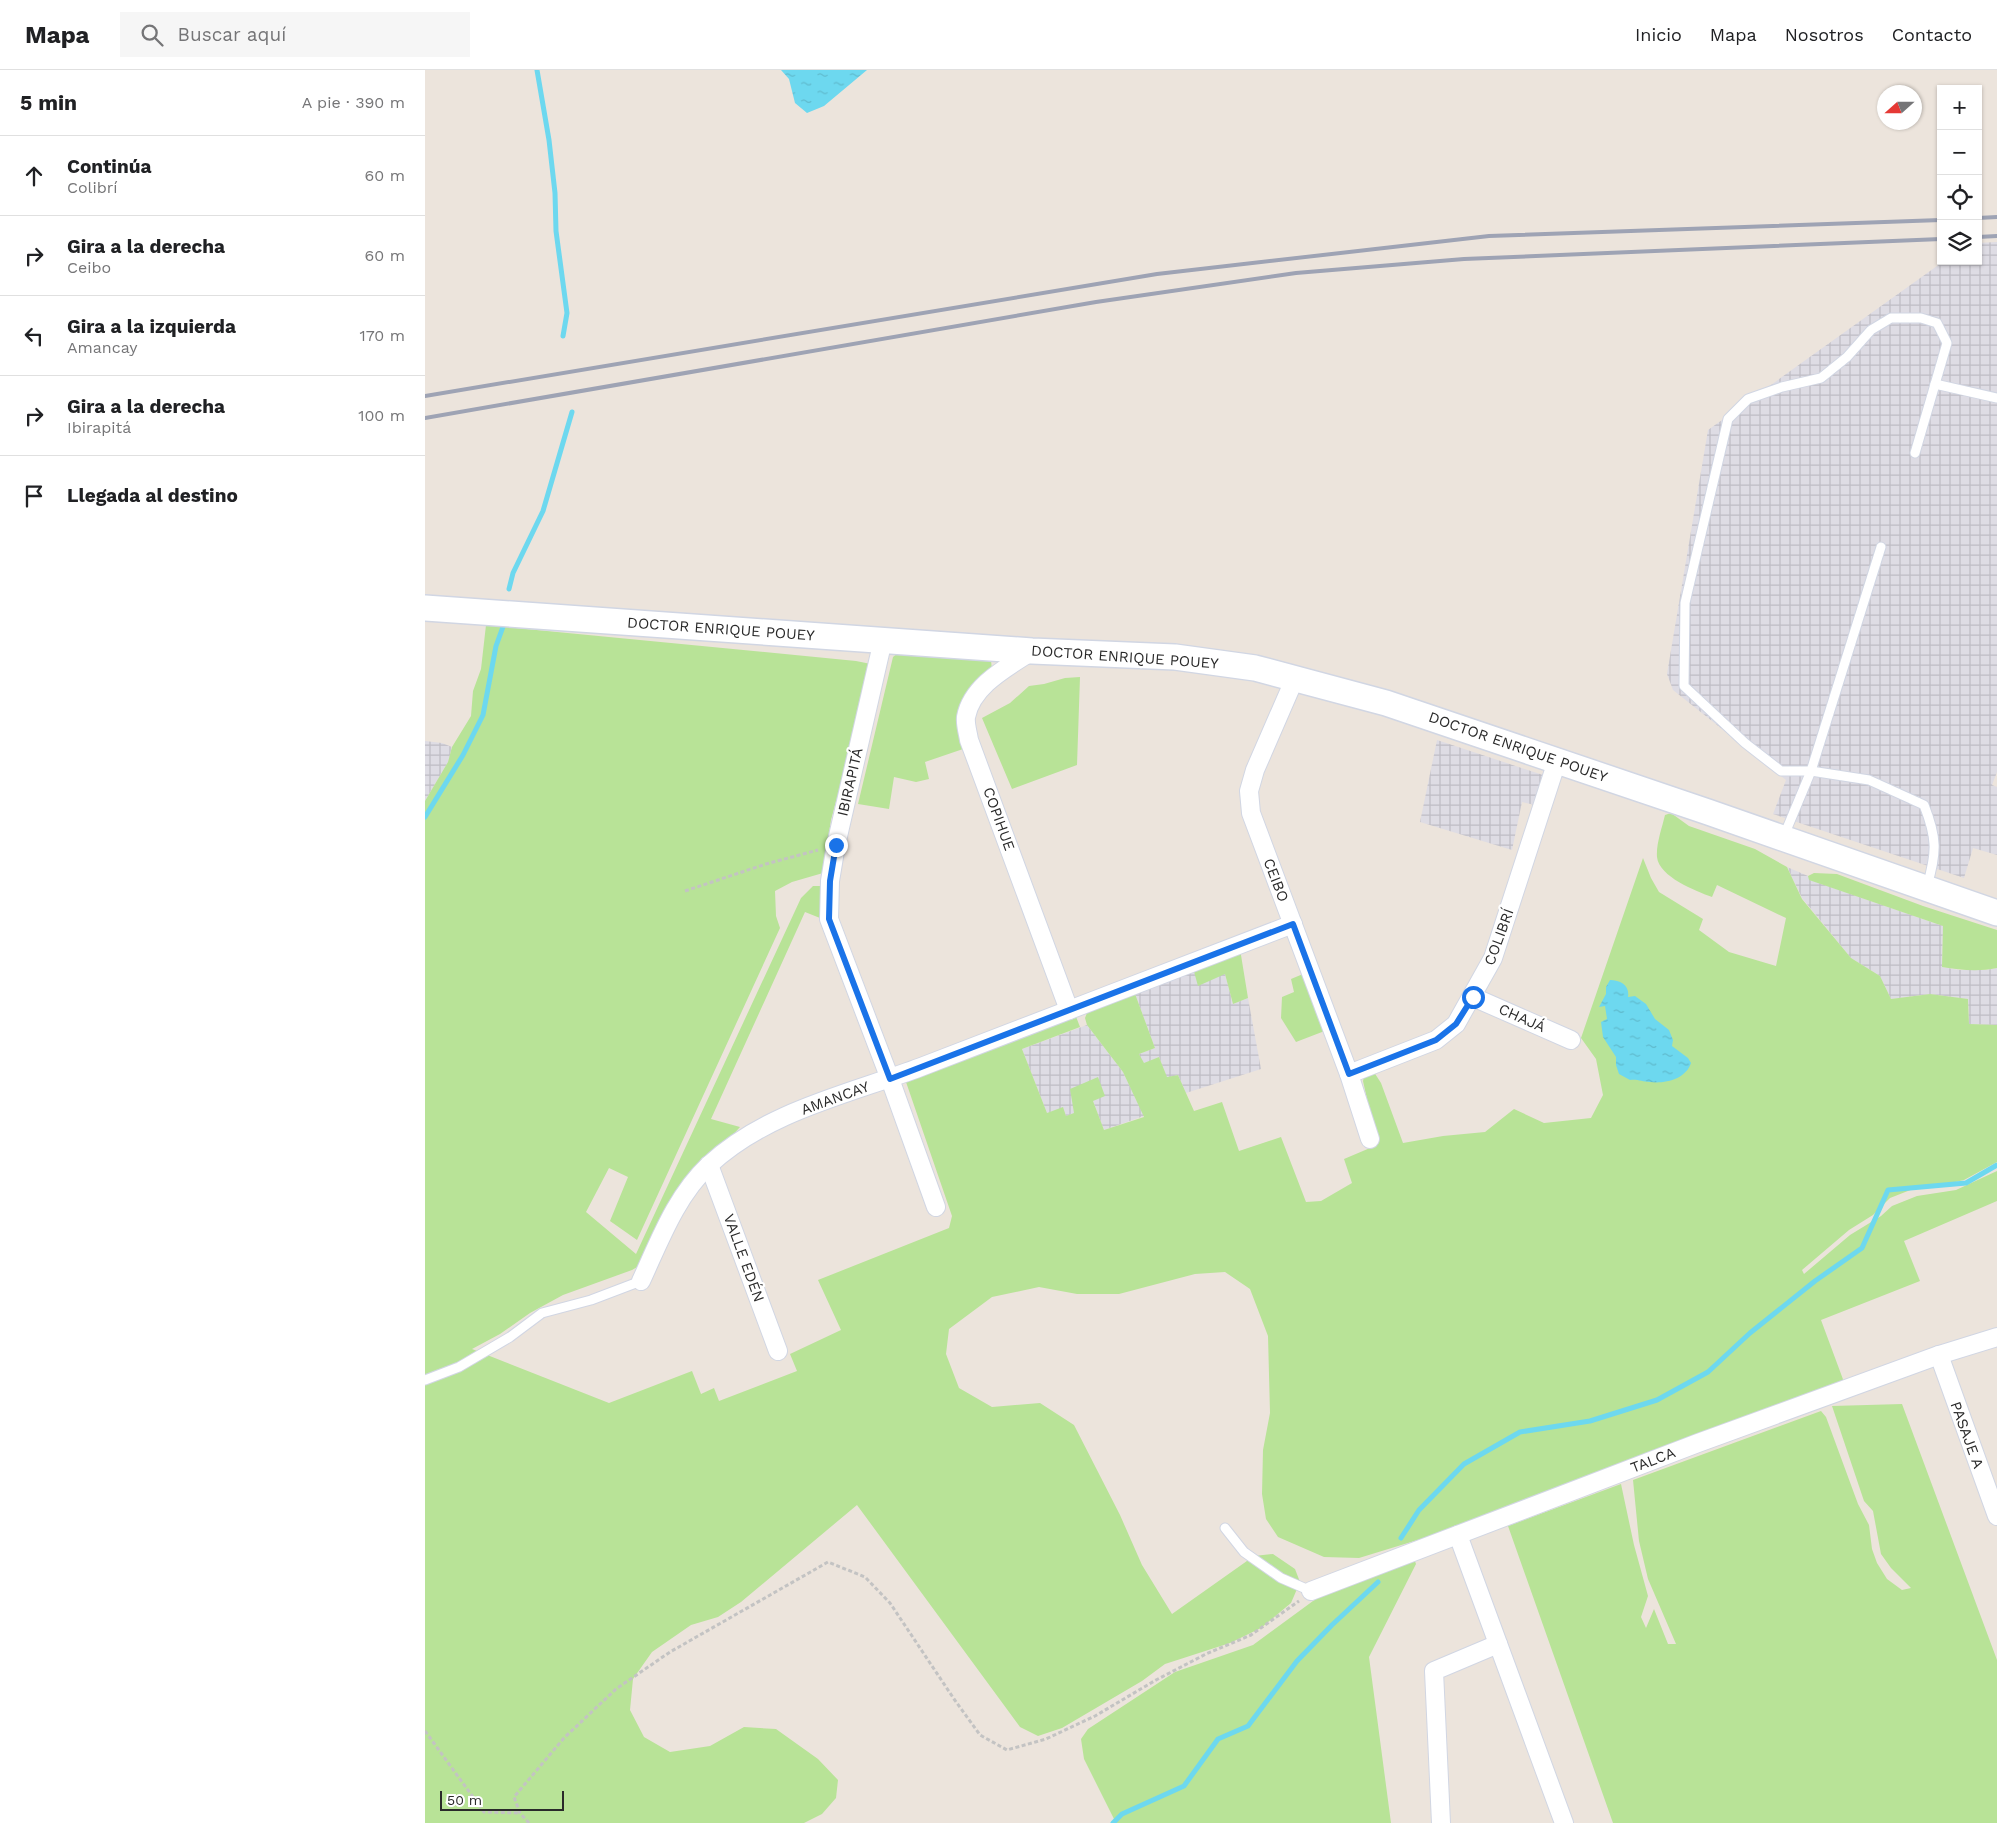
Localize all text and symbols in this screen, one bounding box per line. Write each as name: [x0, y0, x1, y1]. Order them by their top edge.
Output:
search box: [120, 12, 470, 57]
text: Mapa: [25, 21, 90, 49]
icon: search: [138, 21, 166, 49]
text: Buscar aquí: [178, 23, 286, 46]
text: Inicio: [1635, 24, 1682, 45]
text: Mapa: [1710, 24, 1757, 45]
text: Nosotros: [1785, 24, 1864, 45]
text: Contacto: [1892, 24, 1972, 45]
north arrow: [1877, 85, 1922, 130]
map controls: [1937, 85, 1982, 265]
button: +: [1937, 85, 1982, 130]
text: 5 min: [20, 90, 77, 115]
text: A pie · 390 m: [302, 93, 405, 112]
button: −: [1937, 130, 1982, 175]
text: Continúa: [67, 155, 151, 178]
icon: ahead: [20, 162, 48, 190]
text: 60 m: [365, 166, 405, 185]
button: locate: [1937, 175, 1982, 220]
text: Colibrí: [67, 178, 118, 197]
button: layers: [1937, 220, 1982, 265]
text: Gira a la derecha: [67, 235, 225, 258]
icon: right: [20, 242, 48, 270]
text: 60 m: [365, 246, 405, 265]
text: Ceibo: [67, 258, 111, 277]
text: Gira a la izquierda: [67, 315, 236, 338]
icon: left: [20, 322, 48, 350]
text: 170 m: [359, 326, 405, 345]
text: Amancay: [67, 338, 138, 357]
text: Gira a la derecha: [67, 395, 225, 418]
icon: right: [20, 402, 48, 430]
text: 100 m: [358, 406, 405, 425]
text: Ibirapitá: [67, 418, 131, 437]
icon: arrive: [20, 482, 48, 510]
text: Llegada al destino: [67, 484, 238, 507]
street label: DOCTOR ENRIQUE POUEY: [627, 613, 816, 645]
street label: DOCTOR ENRIQUE POUEY: [1031, 641, 1220, 673]
street label: DOCTOR ENRIQUE POUEY: [1426, 708, 1610, 786]
street label: IBIRAPITÁ: [833, 746, 867, 818]
street label: COPIHUE: [979, 785, 1019, 853]
route end: [825, 834, 848, 857]
street label: CEIBO: [1259, 856, 1293, 904]
street label: COLIBRÍ: [1480, 906, 1518, 968]
route start: [1462, 986, 1485, 1009]
street label: CHAJÁ: [1496, 1000, 1548, 1036]
street label: AMANCAY: [798, 1077, 872, 1119]
street label: VALLE EDÉN: [720, 1212, 768, 1304]
street label: PASAJE A: [1947, 1399, 1987, 1471]
street label: TALCA: [1628, 1443, 1678, 1477]
scale bar: [440, 1788, 564, 1811]
text: 50 m: [447, 1792, 482, 1808]

